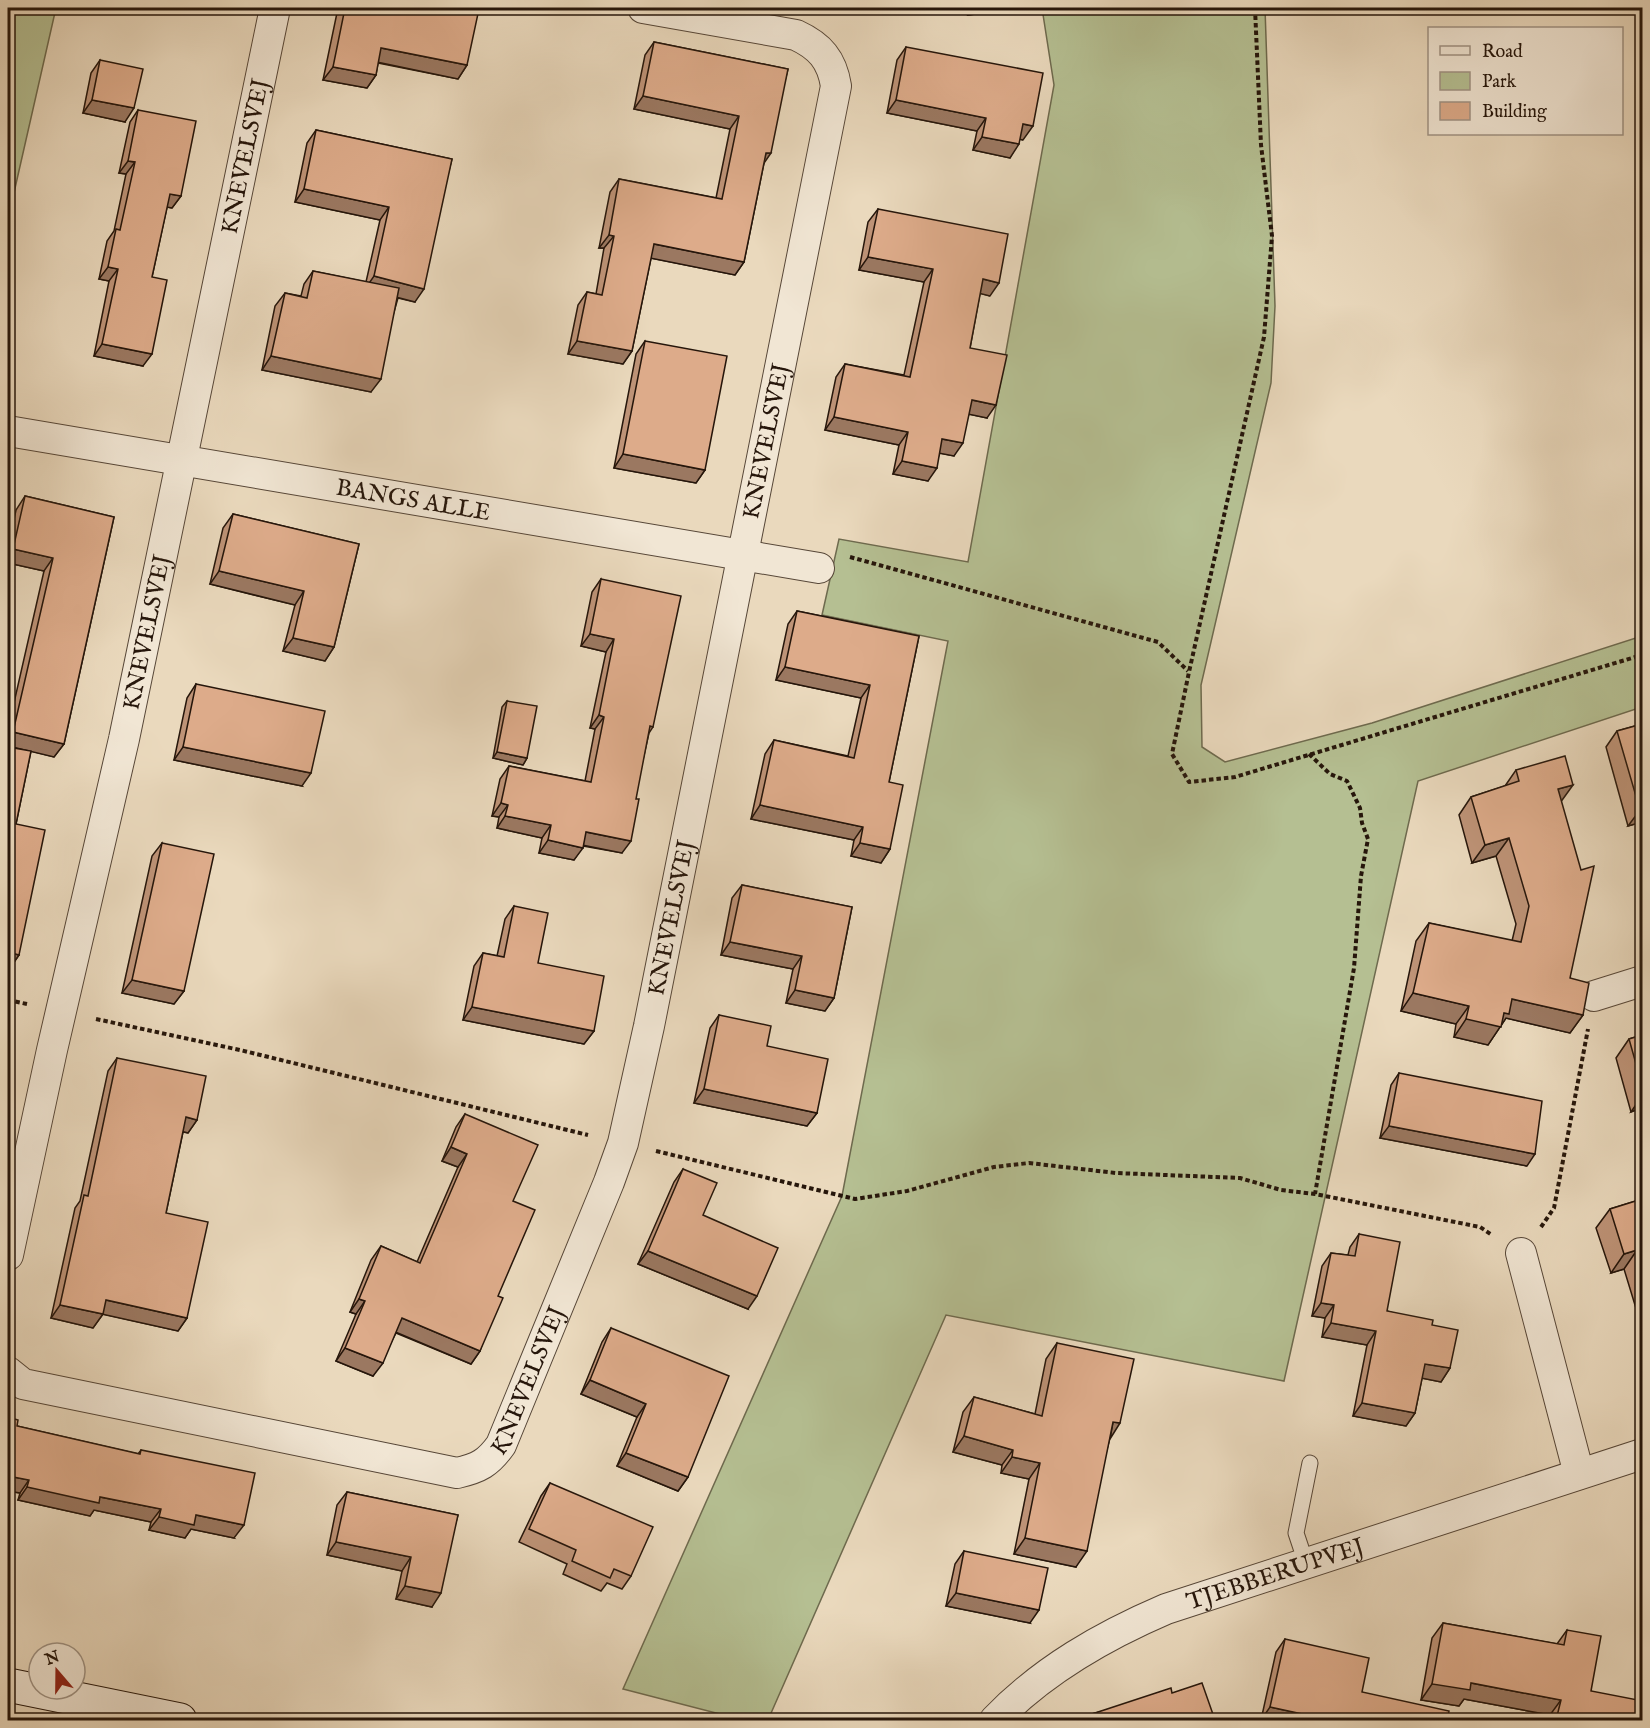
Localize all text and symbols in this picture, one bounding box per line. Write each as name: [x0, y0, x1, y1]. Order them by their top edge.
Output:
legend: [1428, 27, 1623, 135]
text: Road: [1482, 41, 1523, 64]
text: Park: [1482, 71, 1517, 94]
street label: KNEVELSVEJ: [215, 76, 277, 237]
text: Building: [1482, 101, 1547, 124]
street label: KNEVELSVEJ: [736, 361, 798, 522]
street label: BANGS ALLE: [333, 473, 493, 529]
street label: KNEVELSVEJ: [116, 552, 179, 713]
street label: KNEVELSVEJ: [641, 837, 703, 999]
street label: KNEVELSVEJ: [484, 1302, 573, 1462]
street label: TJEBBERUPVEJ: [1183, 1531, 1369, 1618]
north arrow: [27, 1641, 87, 1701]
text: N: [42, 1647, 63, 1671]

